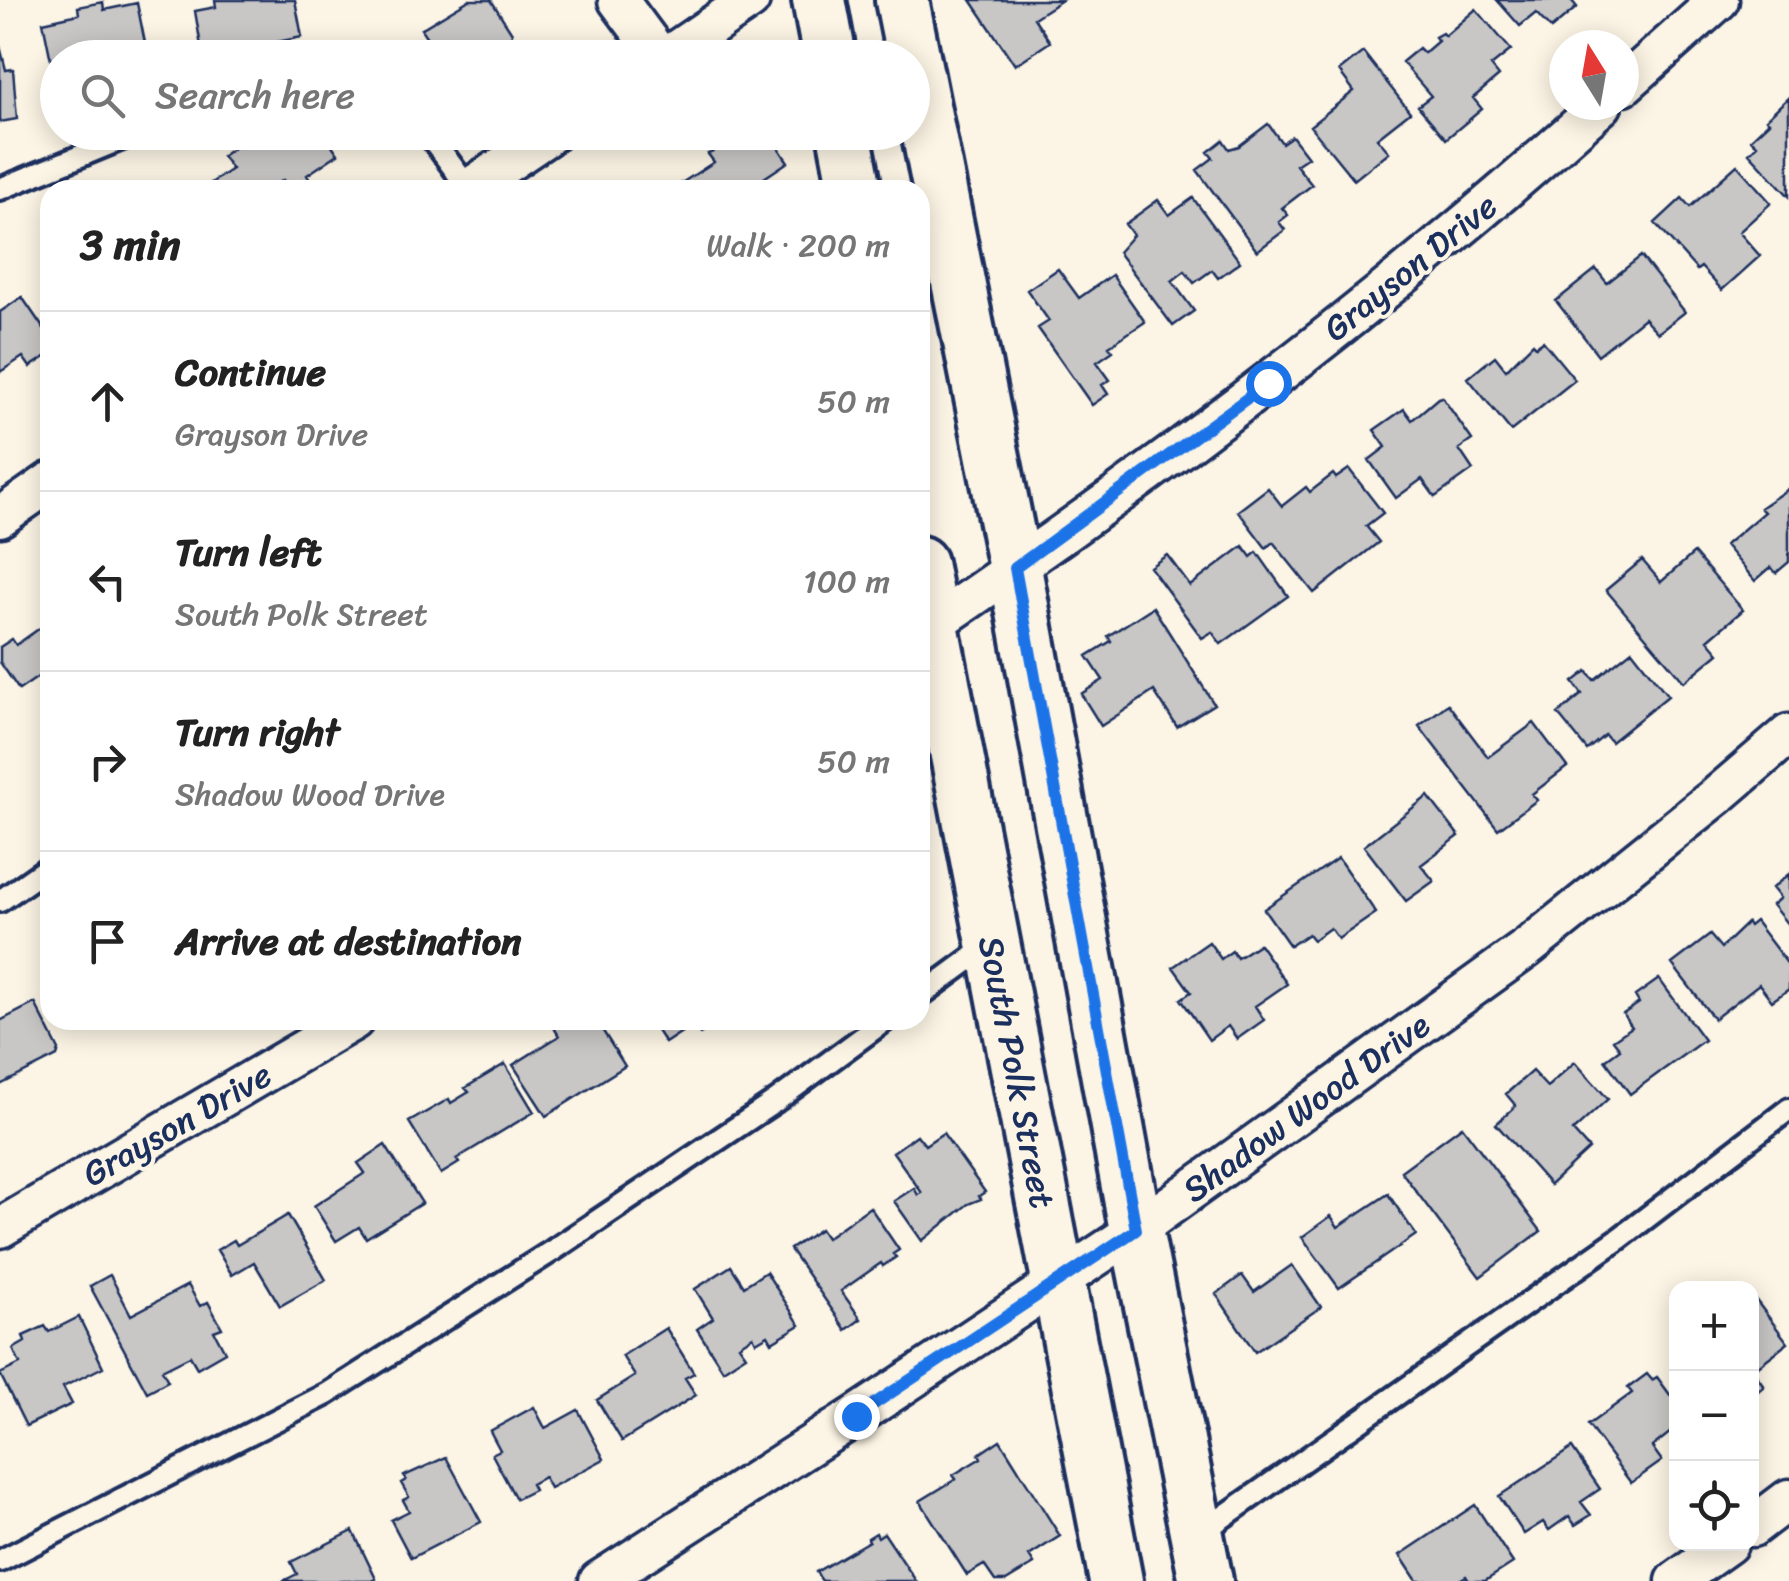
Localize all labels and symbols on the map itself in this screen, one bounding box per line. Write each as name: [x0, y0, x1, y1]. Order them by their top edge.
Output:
north arrow: [1549, 30, 1639, 120]
street label: Grayson Drive: [1308, 176, 1512, 358]
route start: [1246, 361, 1292, 407]
street label: South Polk Street: [960, 930, 1074, 1214]
street label: Shadow Wood Drive: [1168, 995, 1444, 1219]
street label: Grayson Drive: [70, 1044, 284, 1204]
route end: [834, 1394, 880, 1440]

